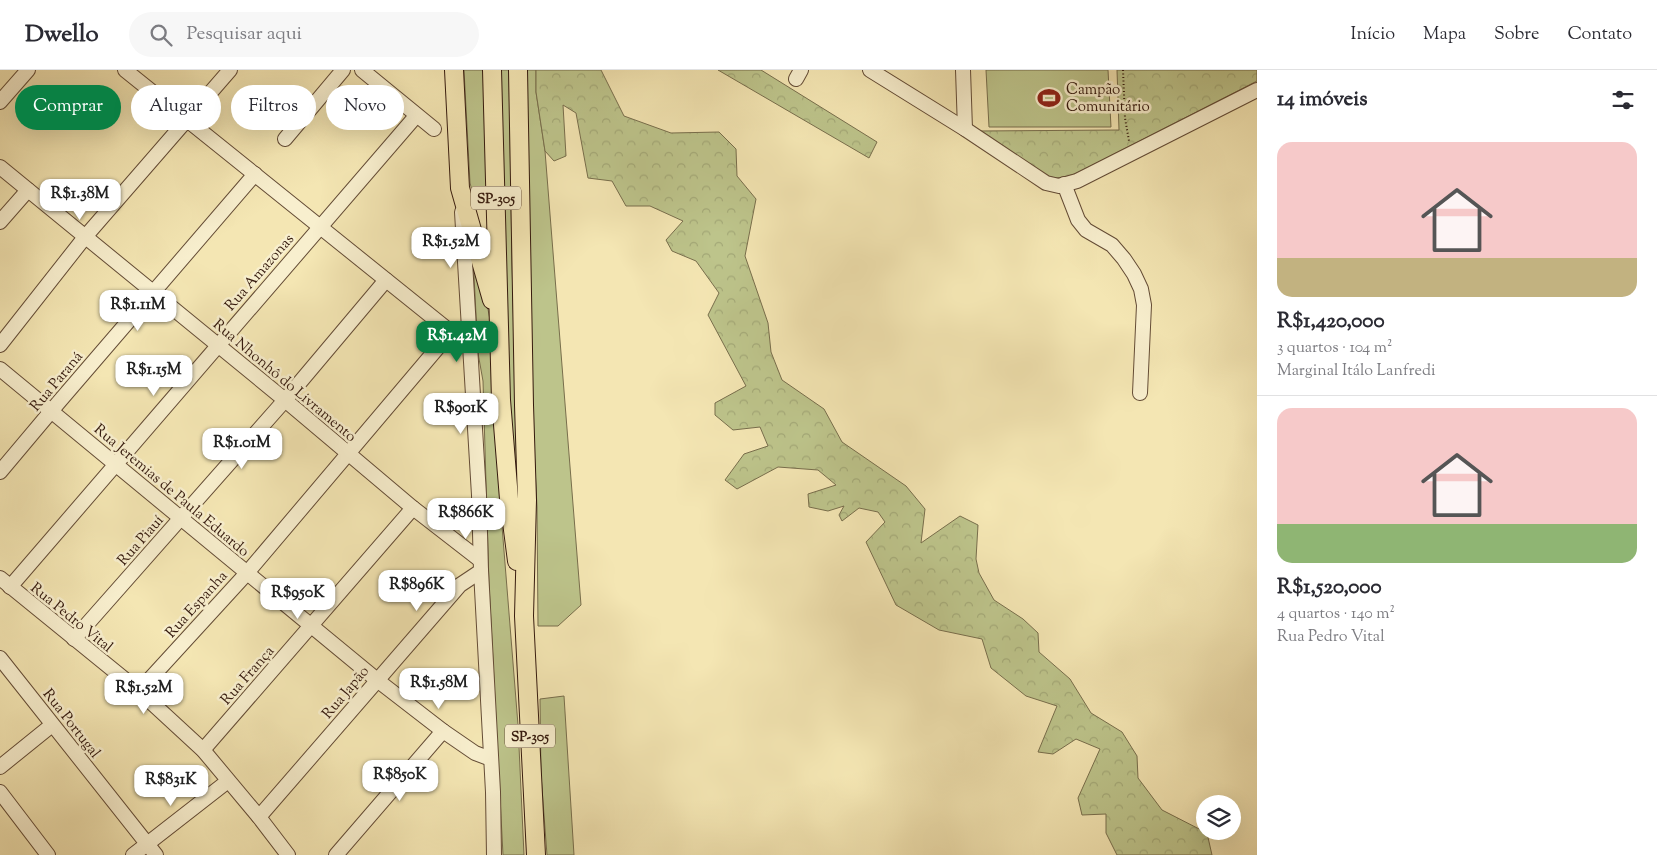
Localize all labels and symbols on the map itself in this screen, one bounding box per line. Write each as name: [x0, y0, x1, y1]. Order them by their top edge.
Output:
place label: Campão Comunitário: [1066, 80, 1150, 118]
sports icon: Campão Comunitário: [1036, 85, 1062, 111]
pin: R$1.38M: [34, 178, 126, 221]
road number: SP-305: [471, 186, 521, 210]
pin: R$1.52M: [405, 226, 497, 269]
street label: Rua Amazonas: [221, 230, 300, 316]
pin: R$1.11M: [92, 290, 184, 332]
street label: Rua Nhonhô do Livramento: [208, 315, 360, 448]
pin: R$1.42M: [411, 320, 503, 363]
street label: Rua Paraná: [26, 347, 88, 416]
pin: R$1.15M: [108, 354, 200, 397]
pin: R$901K: [420, 392, 502, 435]
street label: Rua Jeremias de Paula Eduardo: [89, 420, 253, 563]
pin: R$1.01M: [196, 428, 288, 470]
pin: R$866K: [425, 498, 507, 540]
street label: Rua Piauí: [113, 511, 169, 571]
street label: Rua Espanha: [161, 567, 233, 643]
pin: R$896K: [376, 570, 458, 612]
street label: Rua Pedro Vital: [25, 578, 117, 658]
pin: R$950K: [257, 578, 339, 620]
street label: Rua França: [217, 642, 280, 710]
street label: Rua Japão: [318, 662, 375, 724]
pin: R$1.58M: [393, 668, 485, 710]
pin: R$1.52M: [98, 672, 190, 715]
street label: Rua Portugal: [37, 685, 105, 763]
road number: SP-305: [505, 724, 555, 748]
pin: R$850K: [359, 760, 441, 802]
pin: R$831K: [130, 764, 212, 807]

